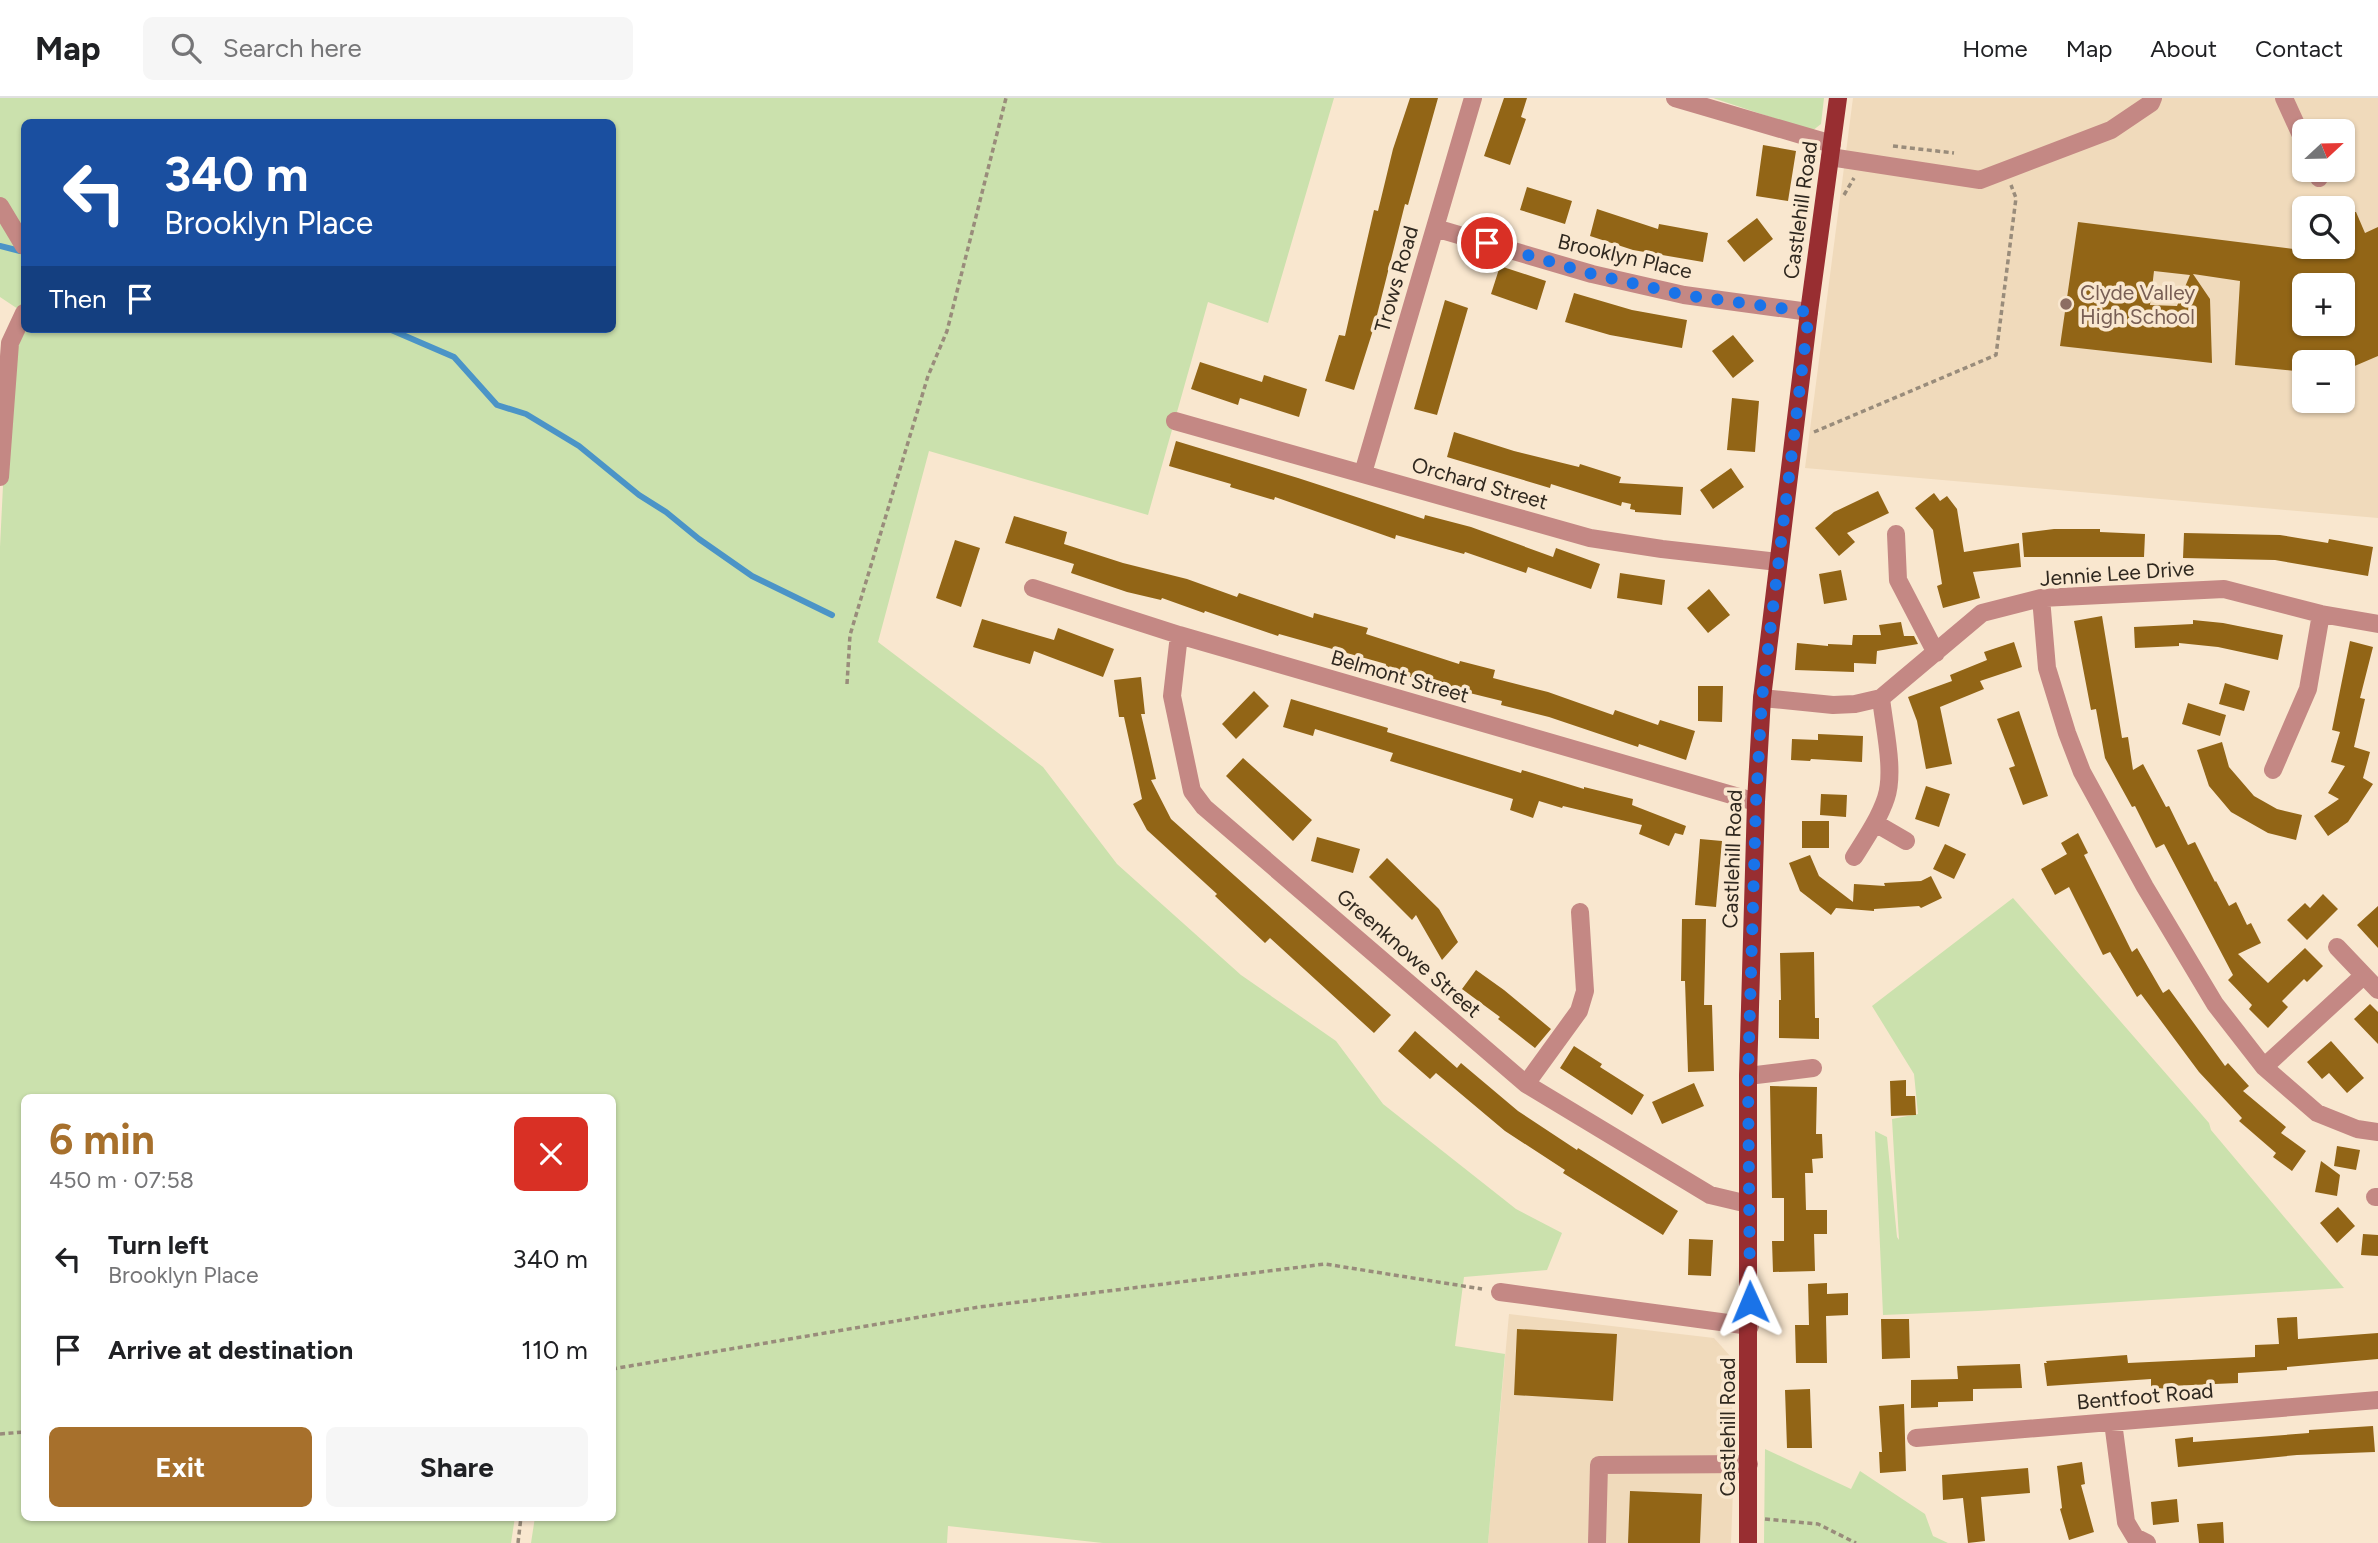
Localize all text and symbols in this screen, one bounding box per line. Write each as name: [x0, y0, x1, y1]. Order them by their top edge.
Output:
search box: [143, 17, 633, 80]
text: Map: [35, 29, 101, 68]
icon: search: [167, 29, 205, 67]
text: Search here: [223, 32, 362, 64]
text: Home: [1962, 34, 2028, 63]
text: Map: [2066, 34, 2112, 63]
text: About: [2150, 34, 2217, 63]
text: Contact: [2255, 34, 2343, 63]
north arrow: [2292, 119, 2356, 182]
map controls: [2292, 119, 2355, 413]
street label: Castlehill Road: [1778, 139, 1822, 281]
text: 340 m: [164, 144, 308, 203]
icon: left: [49, 147, 140, 238]
button: search: [2292, 196, 2355, 259]
text: Brooklyn Place: [164, 204, 373, 242]
pin: [1457, 213, 1517, 273]
street label: Trows Road: [1369, 223, 1423, 335]
icon: arrive: [1468, 224, 1506, 262]
street label: Brooklyn Place: [1555, 228, 1695, 284]
button: +: [2292, 273, 2355, 336]
icon: arrive: [121, 280, 159, 318]
place label: Clyde Valley High School: [2080, 280, 2195, 329]
text: Then: [49, 283, 107, 315]
marker: Clyde Valley High School: [2058, 296, 2074, 312]
button: −: [2292, 350, 2355, 413]
street label: Orchard Street: [1409, 452, 1551, 514]
street label: Jennie Lee Drive: [2039, 555, 2195, 591]
street label: Belmont Street: [1328, 644, 1472, 708]
street label: Castlehill Road: [1717, 789, 1747, 929]
street label: Greenknowe Street: [1332, 883, 1486, 1023]
text: 6 min: [49, 1114, 155, 1165]
button: close: [514, 1117, 588, 1191]
text: 450 m · 07:58: [49, 1166, 194, 1194]
text: Turn left: [108, 1229, 209, 1261]
icon: left: [49, 1240, 87, 1278]
text: 340 m: [512, 1243, 588, 1275]
text: Brooklyn Place: [108, 1261, 258, 1289]
position arrow: [1713, 1265, 1787, 1339]
icon: arrive: [49, 1331, 87, 1369]
text: Arrive at destination: [108, 1334, 353, 1366]
text: 110 m: [521, 1334, 588, 1366]
street label: Castlehill Road: [1715, 1357, 1740, 1497]
street label: Bentfoot Road: [2075, 1378, 2215, 1414]
button: Exit: [49, 1427, 312, 1507]
button: Share: [326, 1427, 588, 1507]

